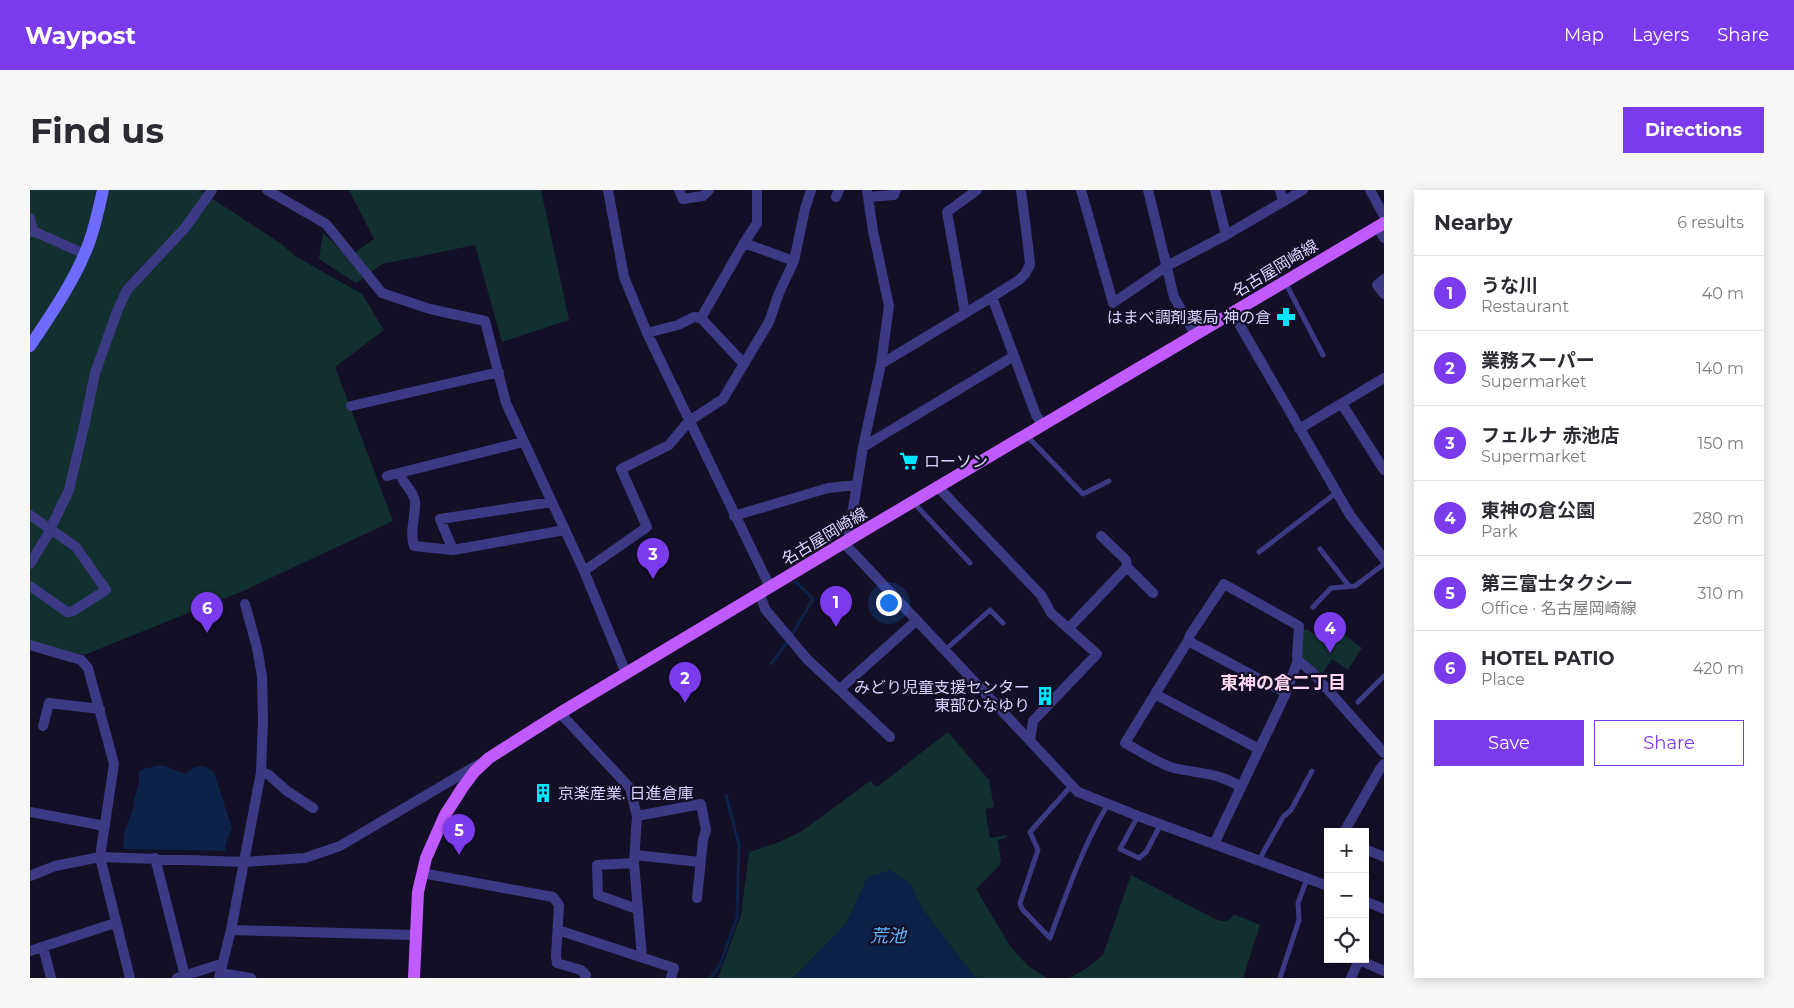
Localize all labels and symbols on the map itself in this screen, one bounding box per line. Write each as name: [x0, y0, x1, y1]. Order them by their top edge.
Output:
street label: 名古屋岡崎線: [1229, 236, 1321, 301]
pharmacy icon: はまべ調剤薬局 神の倉: [1275, 306, 1297, 328]
place label: はまべ調剤薬局 神の倉: [1107, 308, 1271, 327]
supermarket icon: ローソン: [898, 450, 920, 472]
place label: ローソン: [924, 452, 988, 471]
street label: 名古屋岡崎線: [778, 504, 870, 569]
pin: 3: [637, 538, 669, 579]
pin: 1: [820, 586, 852, 627]
your location: [876, 590, 902, 616]
pin: 6: [191, 592, 223, 633]
pin: 4: [1314, 612, 1346, 653]
pin: 2: [669, 662, 701, 703]
district label: 東神の倉二丁目: [1220, 672, 1346, 694]
place label: みどり児童支援センター 東部ひなゆり: [854, 678, 1030, 715]
building icon: みどり児童支援センター 東部ひなゆり: [1034, 685, 1056, 707]
building icon: 京楽産業. 日進倉庫: [532, 782, 554, 804]
place label: 京楽産業. 日進倉庫: [558, 784, 694, 803]
pin: 5: [443, 814, 475, 855]
water label: 荒池: [870, 925, 908, 947]

